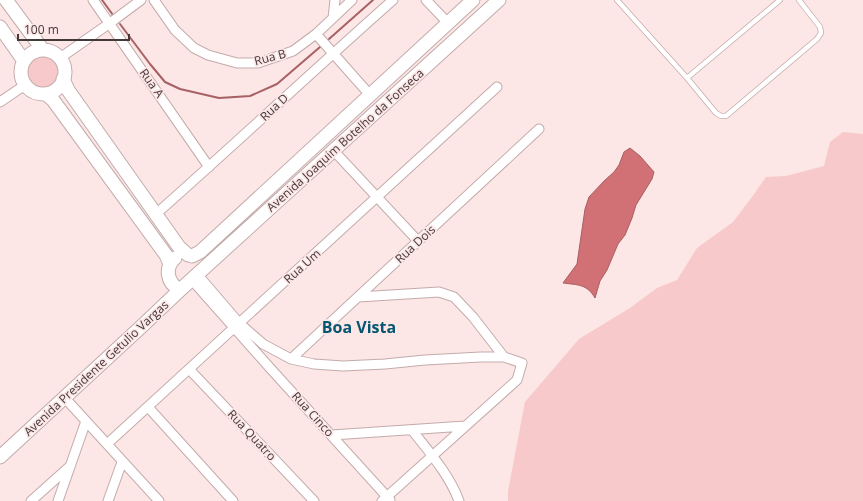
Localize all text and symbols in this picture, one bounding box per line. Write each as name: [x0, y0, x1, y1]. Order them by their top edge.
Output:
scale bar: [18, 16, 129, 42]
text: 100 m: [24, 21, 59, 38]
street label: Rua B: [252, 45, 288, 69]
street label: Rua A: [136, 65, 168, 101]
street label: Avenida Joaquim Botelho da Fonseca: [263, 65, 427, 215]
street label: Rua D: [256, 89, 292, 125]
street label: Rua Dois: [391, 221, 439, 267]
street label: Rua Um: [280, 245, 324, 287]
street label: Avenida Presidente Getulio Vargas: [20, 296, 172, 440]
district label: Boa Vista: [322, 316, 396, 338]
street label: Rua Cinco: [288, 388, 338, 440]
street label: Rua Quatro: [224, 406, 280, 464]

